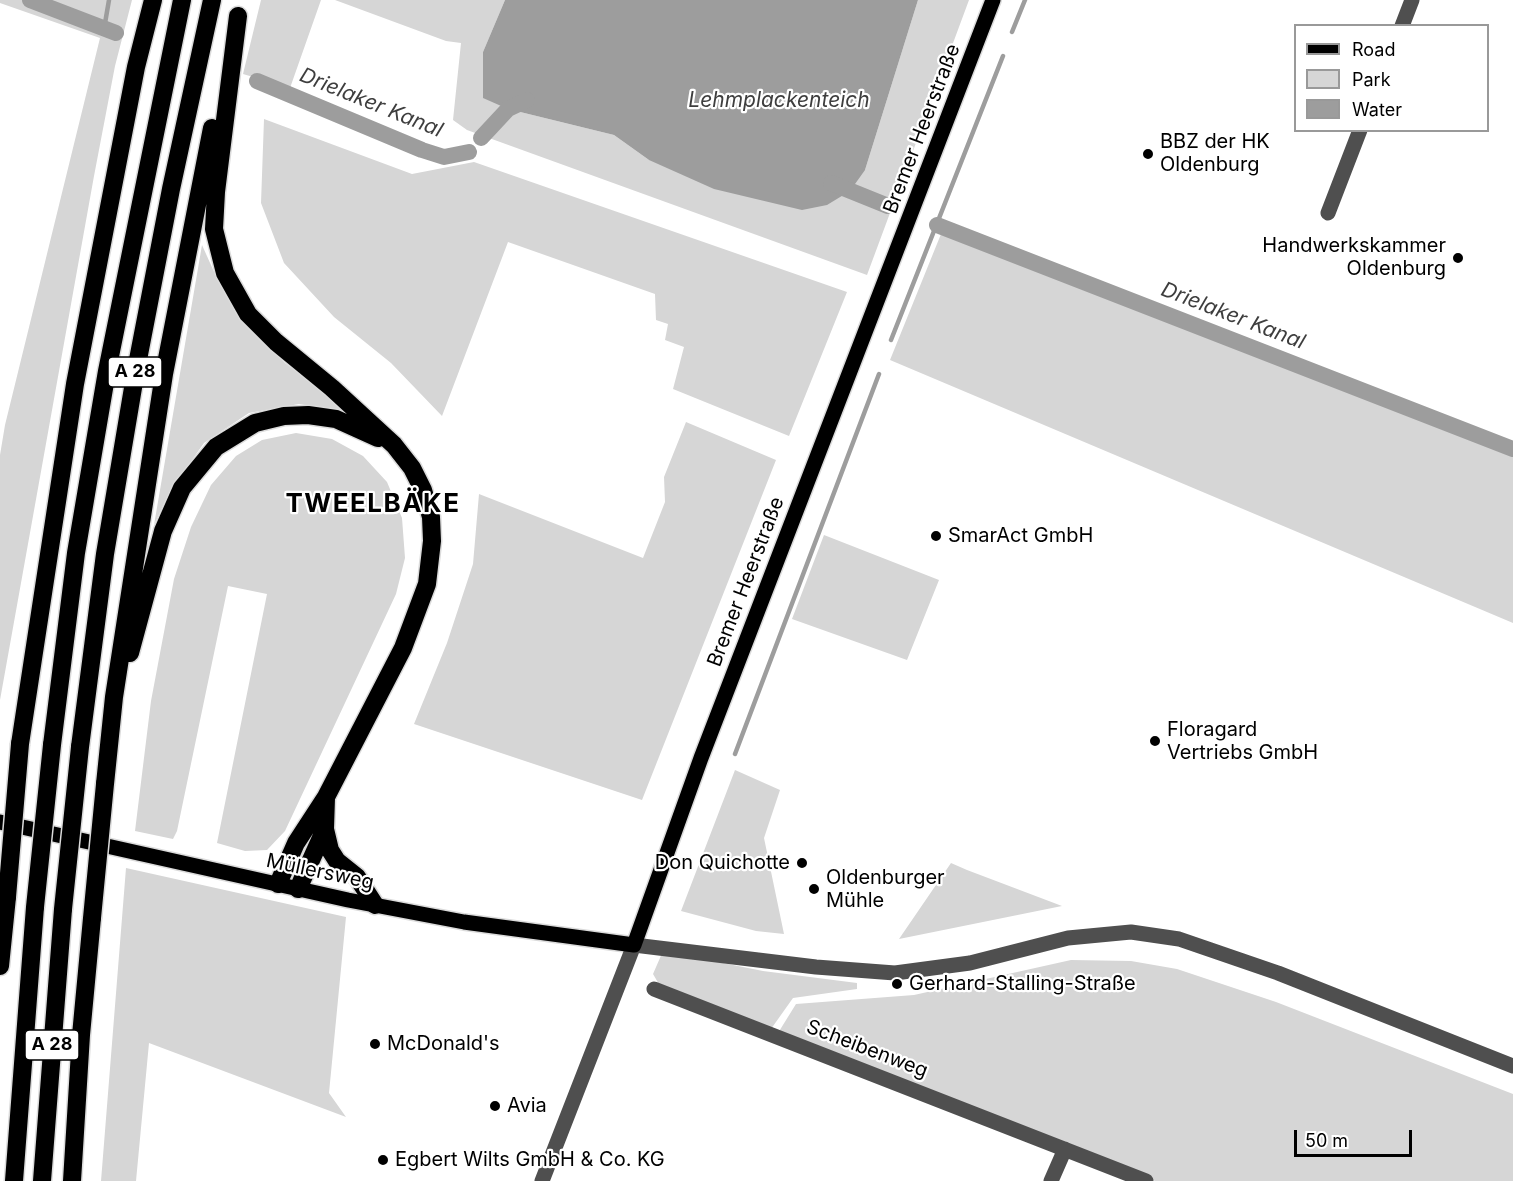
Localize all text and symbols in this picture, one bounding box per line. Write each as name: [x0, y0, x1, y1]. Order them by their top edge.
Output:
legend: [1294, 24, 1489, 132]
text: Road: [1352, 39, 1395, 60]
street label: Bremer Heerstraße: [879, 41, 965, 217]
water label: Drielaker Kanal: [296, 63, 446, 143]
text: Park: [1352, 69, 1391, 90]
water label: Lehmplackenteich: [688, 88, 870, 114]
text: Water: [1352, 99, 1402, 120]
place label: BBZ der HK Oldenburg: [1160, 130, 1270, 177]
marker: BBZ der HK Oldenburg: [1141, 147, 1155, 161]
place label: Handwerkskammer Oldenburg: [1262, 234, 1446, 281]
marker: Handwerkskammer Oldenburg: [1451, 251, 1465, 265]
water label: Drielaker Kanal: [1157, 277, 1309, 355]
road number: A 28: [108, 357, 162, 387]
district label: TWEELBÄKE: [285, 488, 461, 520]
street label: Bremer Heerstraße: [703, 494, 789, 670]
place label: SmarAct GmbH: [948, 524, 1093, 548]
marker: SmarAct GmbH: [929, 529, 943, 543]
place label: Floragard Vertriebs GmbH: [1167, 718, 1318, 765]
marker: Floragard Vertriebs GmbH: [1148, 734, 1162, 748]
street label: Müllersweg: [264, 849, 376, 895]
place label: Don Quichotte: [655, 851, 790, 875]
marker: Don Quichotte: [795, 856, 809, 870]
place label: Oldenburger Mühle: [826, 866, 945, 913]
marker: Oldenburger Mühle: [807, 882, 821, 896]
place label: Gerhard-Stalling-Straße: [909, 972, 1136, 996]
marker: Gerhard-Stalling-Straße: [890, 977, 904, 991]
street label: Scheibenweg: [803, 1015, 931, 1083]
road number: A 28: [25, 1030, 79, 1060]
place label: McDonald's: [387, 1032, 500, 1056]
marker: McDonald's: [368, 1037, 382, 1051]
place label: Avia: [507, 1094, 547, 1118]
marker: Avia: [488, 1099, 502, 1113]
scale bar: [1297, 1118, 1416, 1156]
text: 50 m: [1305, 1130, 1348, 1151]
place label: Egbert Wilts GmbH & Co. KG: [395, 1148, 665, 1172]
marker: Egbert Wilts GmbH & Co. KG: [376, 1153, 390, 1167]

